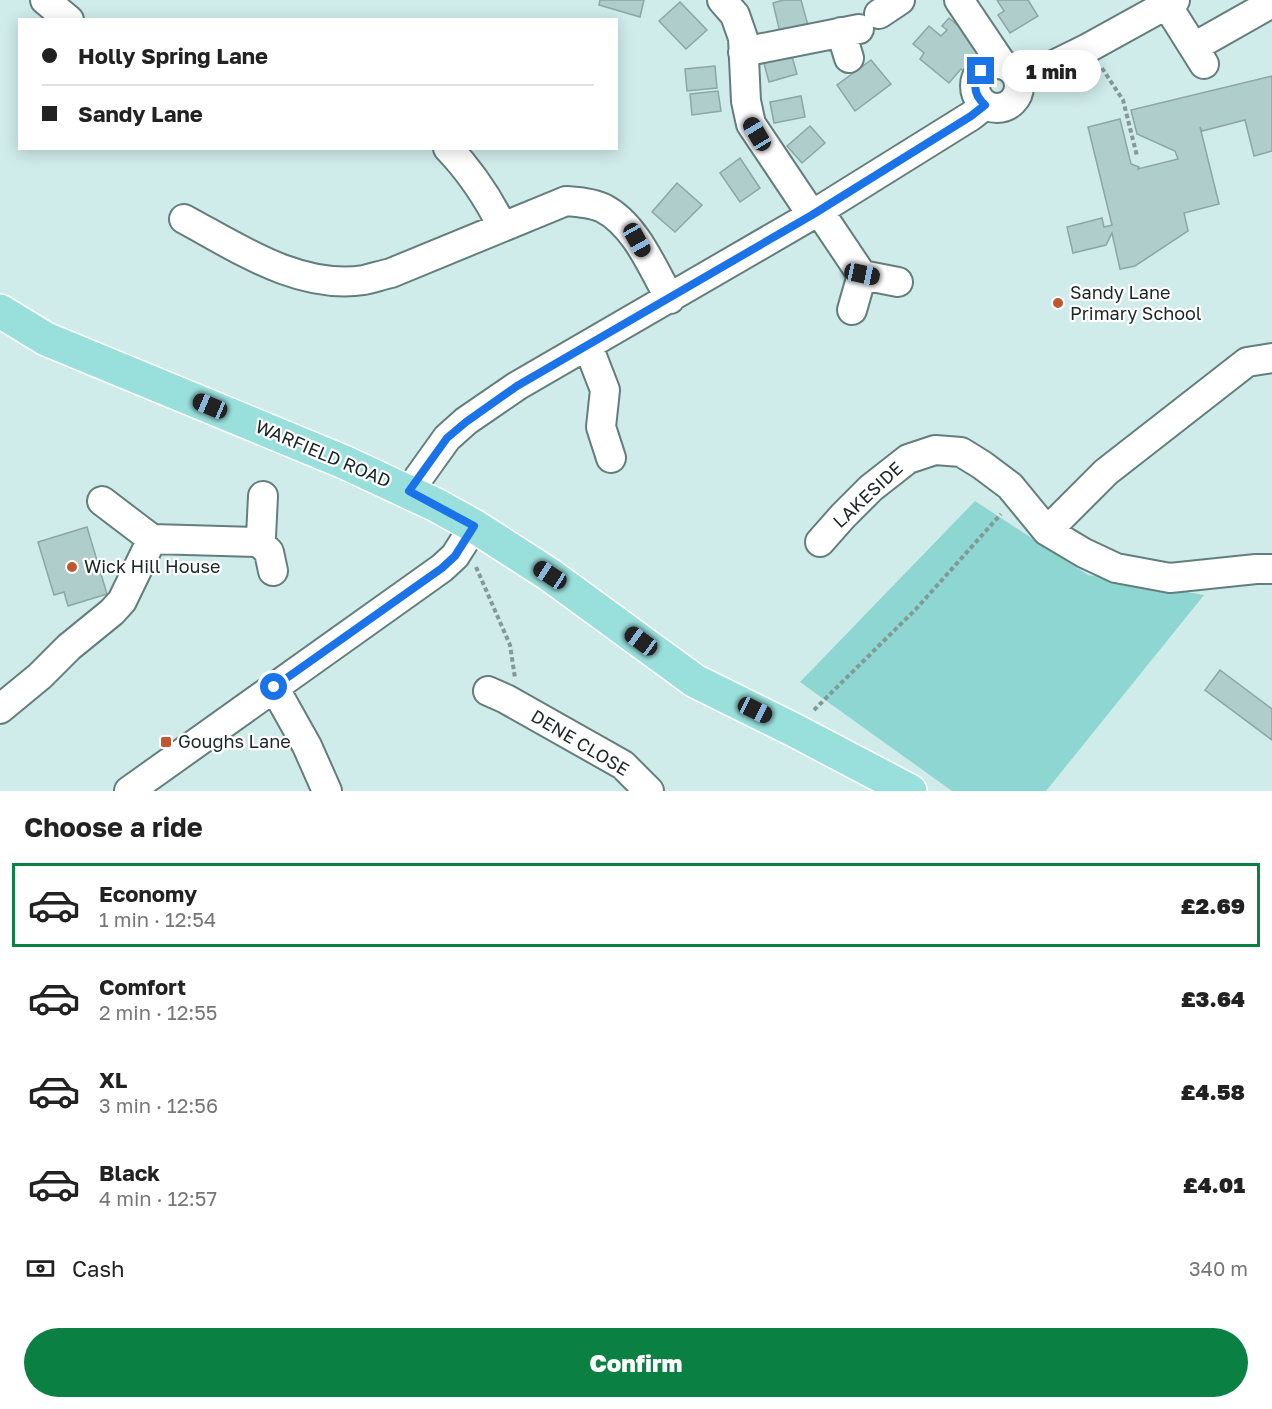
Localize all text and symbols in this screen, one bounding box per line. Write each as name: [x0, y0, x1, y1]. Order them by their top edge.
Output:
text: Holly Spring Lane: [78, 42, 268, 69]
callout: 1 min: [1002, 50, 1101, 92]
route end: [967, 57, 994, 84]
text: 1 min: [1026, 59, 1077, 83]
text: Sandy Lane: [78, 100, 203, 127]
car: [740, 114, 774, 154]
car: [620, 220, 654, 260]
car: [843, 261, 881, 287]
place label: Sandy Lane Primary School: [1070, 281, 1202, 324]
marker: Sandy Lane Primary School: [1051, 296, 1065, 310]
car: [190, 391, 230, 421]
street label: WARFIELD ROAD: [252, 415, 394, 492]
street label: LAKESIDE: [828, 457, 907, 532]
place label: Wick Hill House: [84, 555, 220, 577]
car: [530, 558, 570, 592]
marker: Wick Hill House: [65, 560, 79, 574]
car: [621, 623, 661, 659]
route start: [260, 673, 287, 700]
car: [735, 694, 775, 726]
street label: DENE CLOSE: [528, 704, 633, 780]
place label: Goughs Lane: [178, 730, 291, 752]
marker: Goughs Lane: [159, 735, 173, 749]
text: Choose a ride: [24, 811, 203, 843]
icon: car: [27, 878, 81, 932]
text: Economy: [99, 880, 197, 907]
text: £2.69: [1181, 892, 1245, 919]
text: 1 min · 12:54: [99, 907, 216, 931]
icon: car: [27, 971, 81, 1025]
text: Comfort: [99, 973, 186, 1000]
text: £3.64: [1181, 985, 1245, 1012]
text: 2 min · 12:55: [99, 1000, 217, 1024]
icon: car: [27, 1064, 81, 1118]
text: XL: [99, 1066, 127, 1093]
text: £4.58: [1181, 1078, 1245, 1105]
text: 3 min · 12:56: [99, 1093, 218, 1117]
icon: car: [27, 1157, 81, 1211]
text: Black: [99, 1159, 160, 1186]
text: £4.01: [1183, 1171, 1245, 1198]
text: 4 min · 12:57: [99, 1186, 217, 1210]
icon: cash: [24, 1252, 57, 1285]
text: Cash: [72, 1255, 125, 1282]
text: 340 m: [1189, 1256, 1248, 1280]
button: Confirm: [24, 1328, 1248, 1397]

